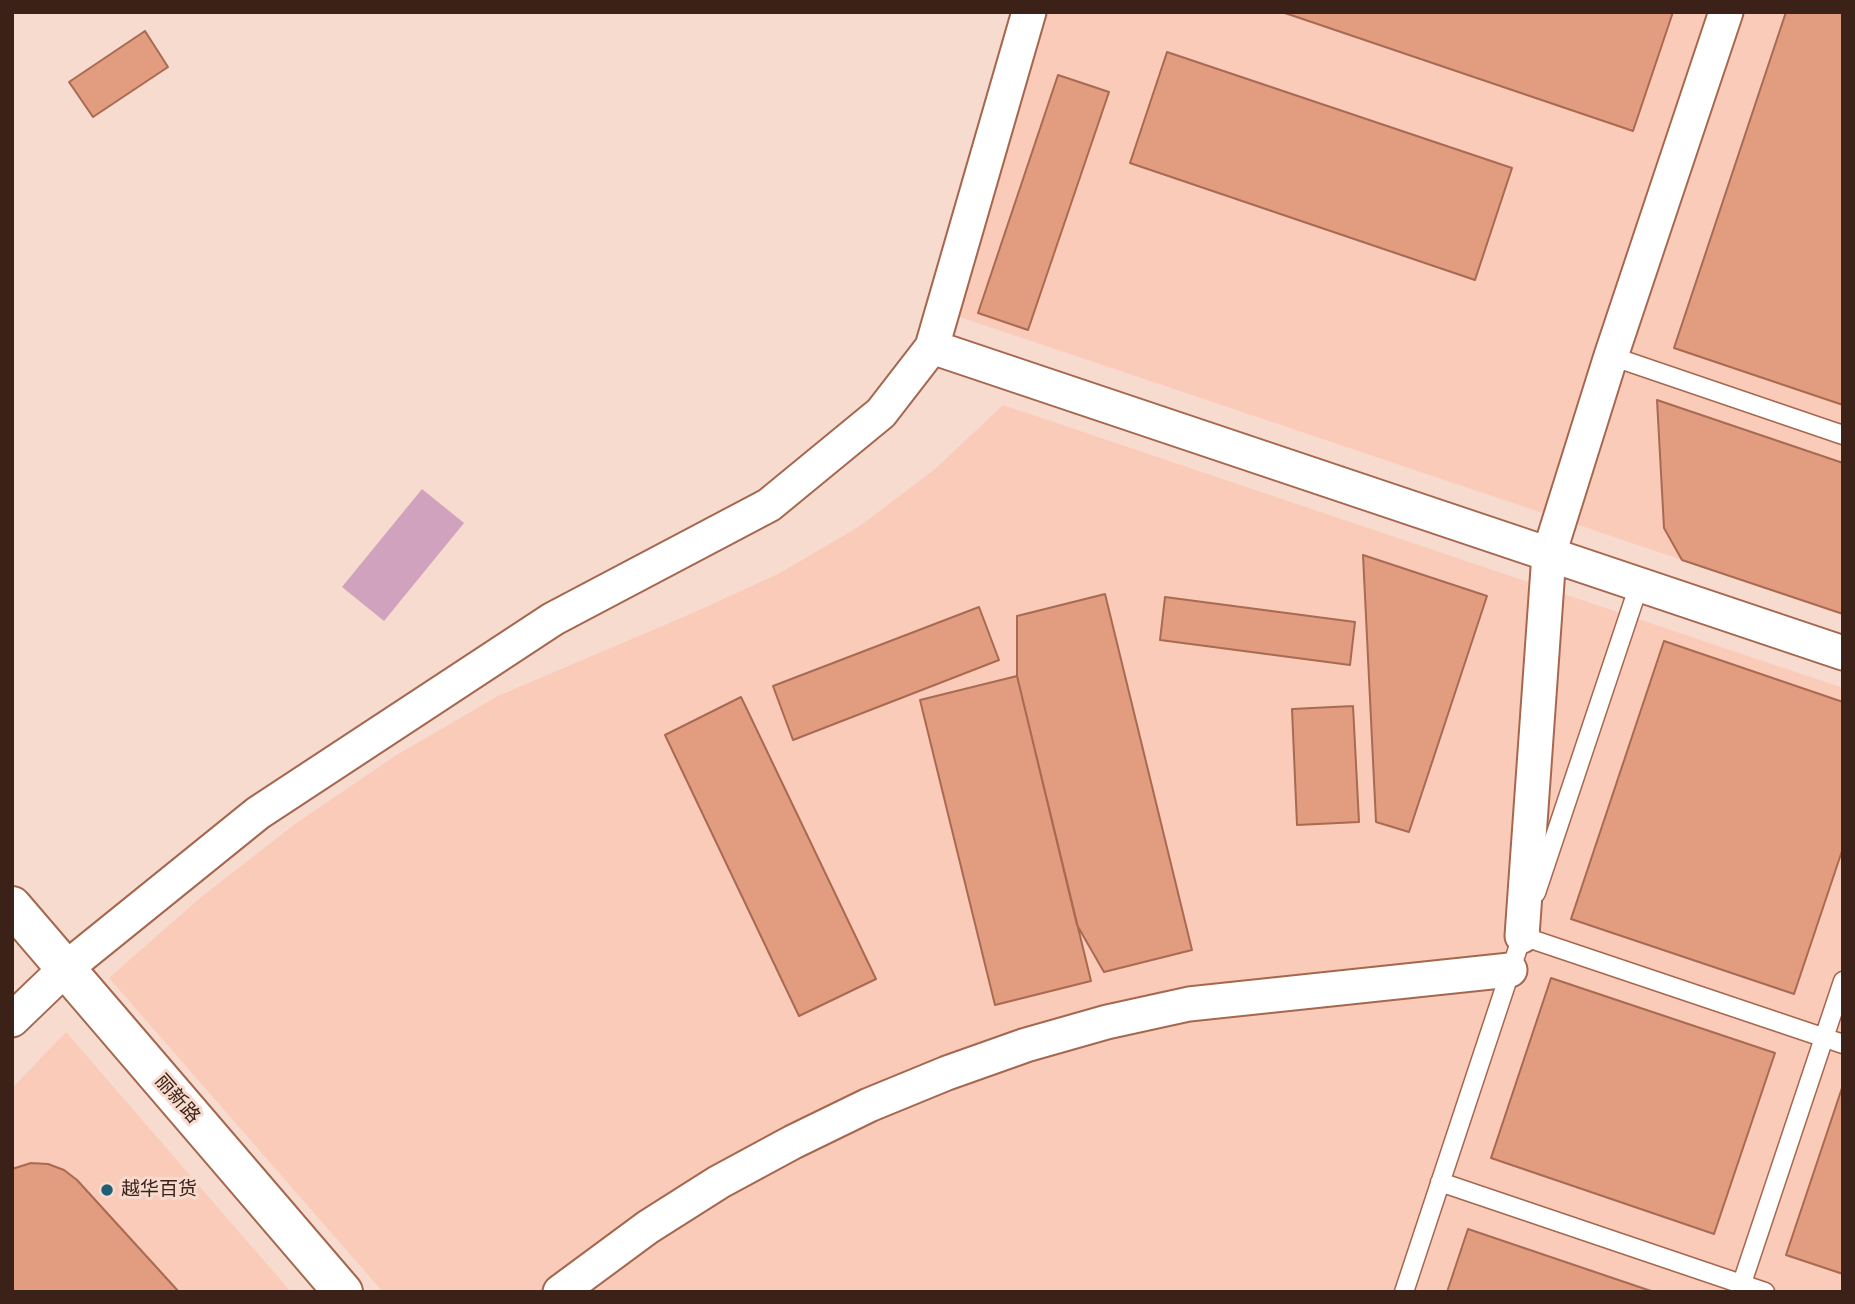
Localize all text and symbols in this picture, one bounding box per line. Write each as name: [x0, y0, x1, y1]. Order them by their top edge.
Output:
street label: 丽新路: [150, 1070, 204, 1128]
place label: 越华百货: [121, 1179, 197, 1201]
marker: 越华百货: [99, 1182, 115, 1198]

